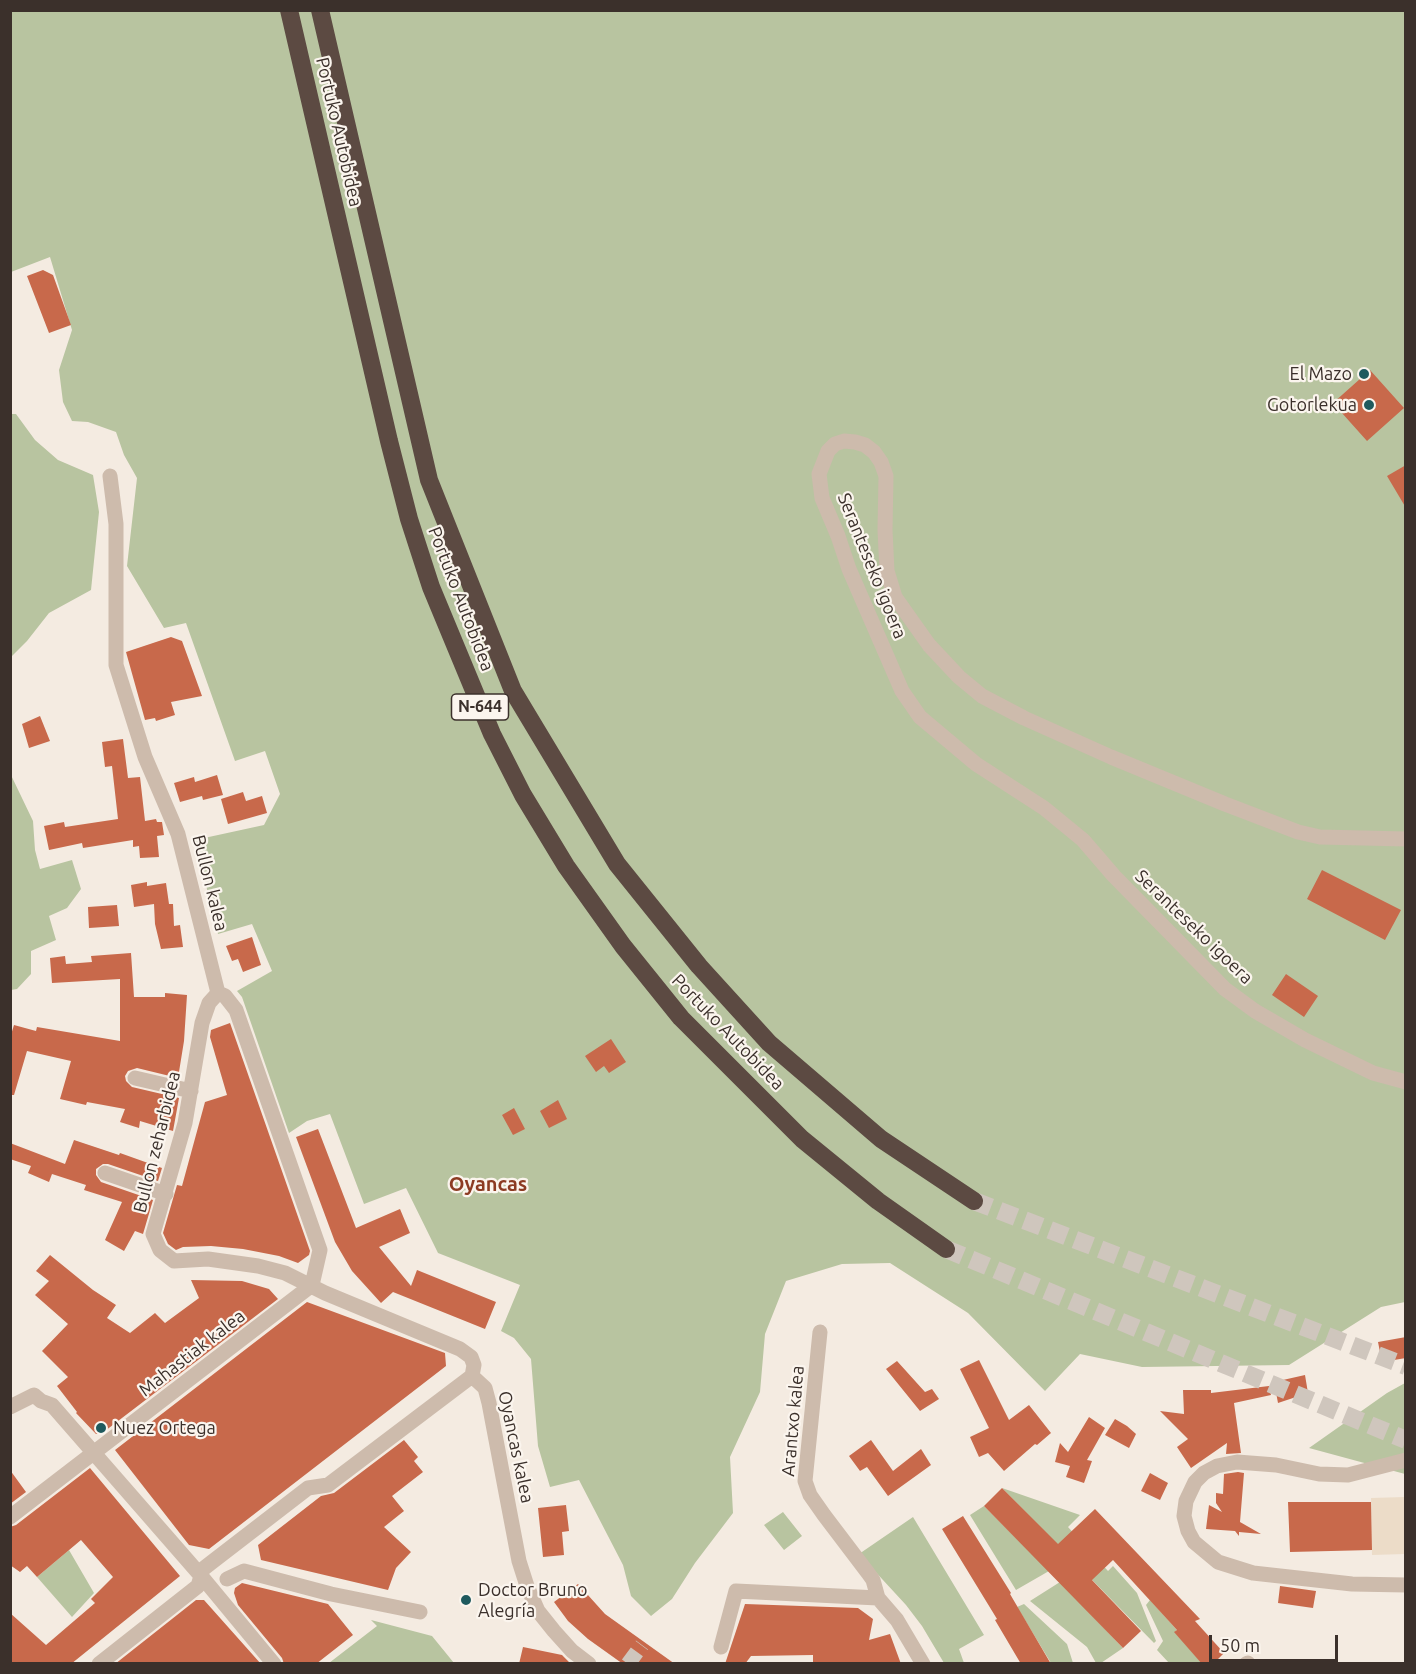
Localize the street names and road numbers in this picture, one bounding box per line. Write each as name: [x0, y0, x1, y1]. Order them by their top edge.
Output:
street label: Portuko Autobidea: [311, 55, 367, 209]
street label: Seranteseko igoera: [833, 490, 911, 642]
street label: Portuko Autobidea: [424, 524, 498, 674]
road number: N-644: [452, 694, 508, 720]
street label: Bullon kalea: [188, 833, 232, 933]
street label: Seranteseko igoera: [1131, 865, 1257, 989]
street label: Portuko Autobidea: [667, 970, 789, 1094]
street label: Bullon zeharbidea: [129, 1069, 185, 1215]
street label: Mahastiak kalea: [135, 1305, 249, 1401]
street label: Arantxo kalea: [777, 1365, 809, 1477]
street label: Oyancas kalea: [494, 1389, 538, 1505]

